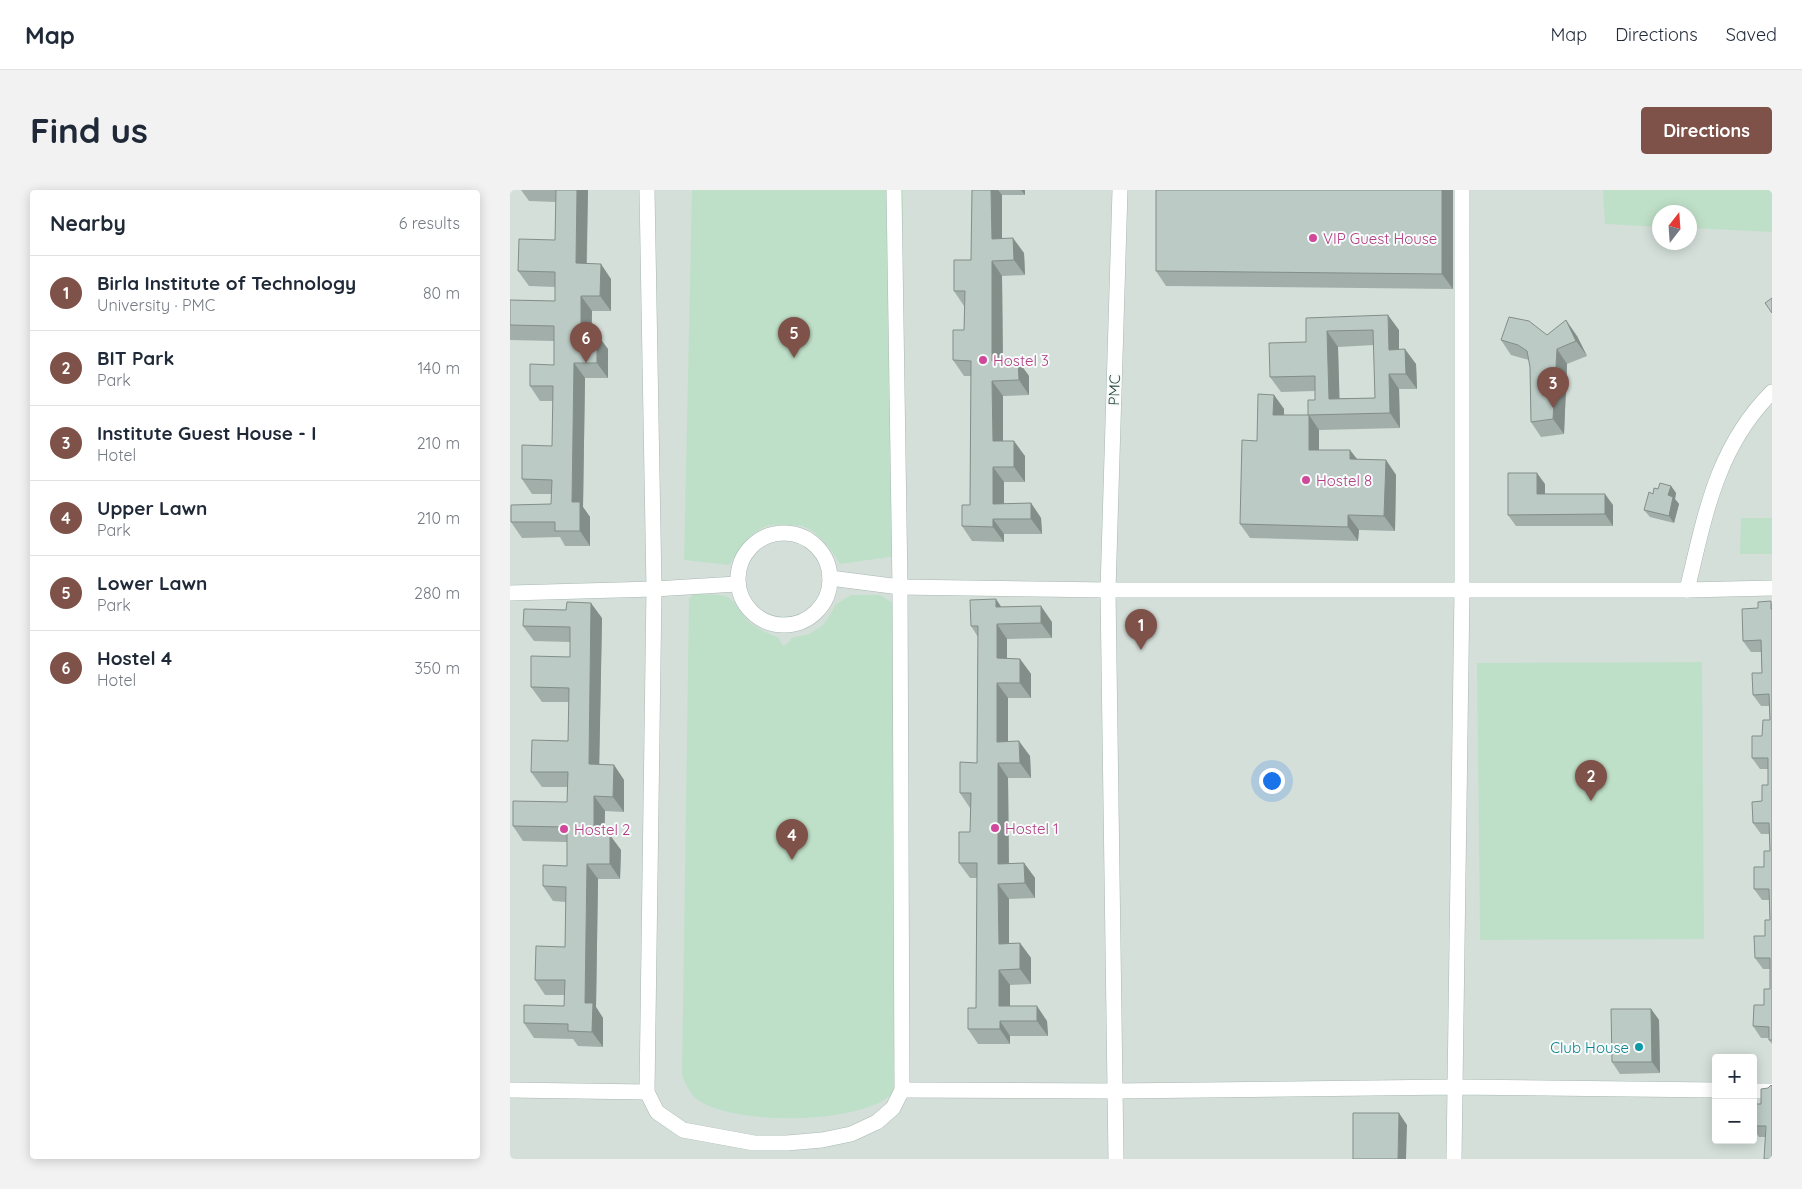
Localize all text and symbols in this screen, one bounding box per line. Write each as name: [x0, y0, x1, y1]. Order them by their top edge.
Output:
text: Map: [25, 20, 75, 50]
text: Map: [1550, 23, 1587, 46]
text: Directions: [1615, 23, 1698, 46]
text: Saved: [1726, 23, 1777, 46]
button: Directions: [1641, 107, 1772, 154]
text: Find us: [30, 108, 148, 152]
north arrow: [1652, 205, 1697, 250]
text: Nearby: [50, 210, 126, 236]
text: 6 results: [399, 213, 460, 233]
place label: VIP Guest House: [1323, 229, 1437, 248]
marker: VIP Guest House: [1307, 232, 1319, 244]
text: Birla Institute of Technology: [97, 271, 356, 295]
text: 1: [63, 283, 69, 303]
text: 80 m: [423, 283, 460, 303]
text: University · PMC: [97, 295, 215, 315]
pin: 5: [778, 317, 810, 358]
pin: 6: [570, 322, 602, 363]
text: BIT Park: [97, 346, 174, 370]
place label: Hostel 3: [993, 351, 1049, 370]
marker: Hostel 3: [977, 354, 989, 366]
text: 2: [61, 358, 71, 378]
text: 140 m: [417, 358, 460, 378]
pin: 3: [1537, 367, 1569, 408]
text: Park: [97, 370, 131, 390]
street label: PMC: [1104, 374, 1124, 406]
text: Institute Guest House - I: [97, 421, 316, 445]
text: 3: [62, 433, 70, 453]
text: 210 m: [417, 433, 460, 453]
text: Hotel: [97, 445, 136, 465]
place label: Hostel 8: [1316, 471, 1372, 490]
marker: Hostel 8: [1300, 474, 1312, 486]
text: Upper Lawn: [97, 496, 207, 520]
text: 4: [61, 508, 71, 528]
text: 210 m: [417, 508, 460, 528]
text: Park: [97, 520, 131, 540]
text: Lower Lawn: [97, 571, 207, 595]
text: 5: [61, 583, 71, 603]
text: 280 m: [414, 583, 460, 603]
text: Park: [97, 595, 131, 615]
pin: 1: [1125, 609, 1157, 650]
text: Hostel 4: [97, 646, 172, 670]
text: 6: [62, 658, 70, 678]
text: 350 m: [414, 658, 460, 678]
text: Hotel: [97, 670, 136, 690]
pin: 2: [1575, 760, 1607, 801]
your location: [1259, 768, 1285, 794]
pin: 4: [776, 819, 808, 860]
place label: Hostel 1: [1005, 819, 1058, 838]
place label: Hostel 2: [574, 820, 630, 839]
marker: Hostel 1: [989, 822, 1001, 834]
marker: Hostel 2: [558, 823, 570, 835]
place label: Club House: [1550, 1038, 1629, 1057]
marker: Club House: [1633, 1041, 1645, 1053]
map controls: [1712, 1054, 1757, 1144]
button: +: [1712, 1054, 1757, 1099]
button: −: [1712, 1099, 1757, 1144]

